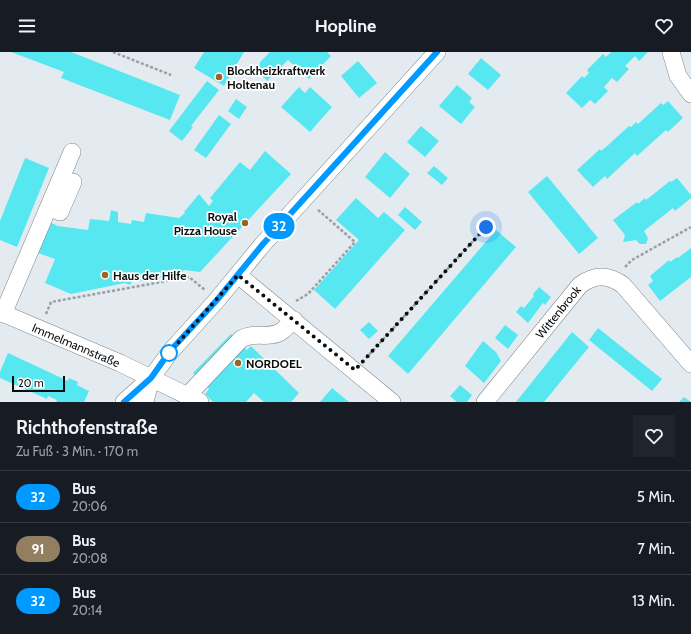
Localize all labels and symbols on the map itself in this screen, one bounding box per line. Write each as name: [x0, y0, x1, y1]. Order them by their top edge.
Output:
place label: Blockheizkraftwerk Holtenau: [227, 63, 326, 92]
marker: Blockheizkraftwerk Holtenau: [214, 72, 224, 82]
place label: Royal Pizza House: [174, 209, 237, 238]
line badge: 32: [261, 213, 297, 239]
your location: [476, 217, 496, 237]
marker: Royal Pizza House: [240, 218, 250, 228]
place label: Haus der Hilfe: [113, 268, 187, 283]
marker: Haus der Hilfe: [100, 270, 110, 280]
street label: Wittenbrook: [532, 282, 584, 341]
street label: Immelmannstraße: [30, 320, 122, 370]
unlabelled marker: [160, 344, 178, 362]
place label: NORDOEL: [246, 356, 302, 371]
marker: NORDOEL: [233, 358, 243, 368]
scale bar: [12, 374, 65, 393]

